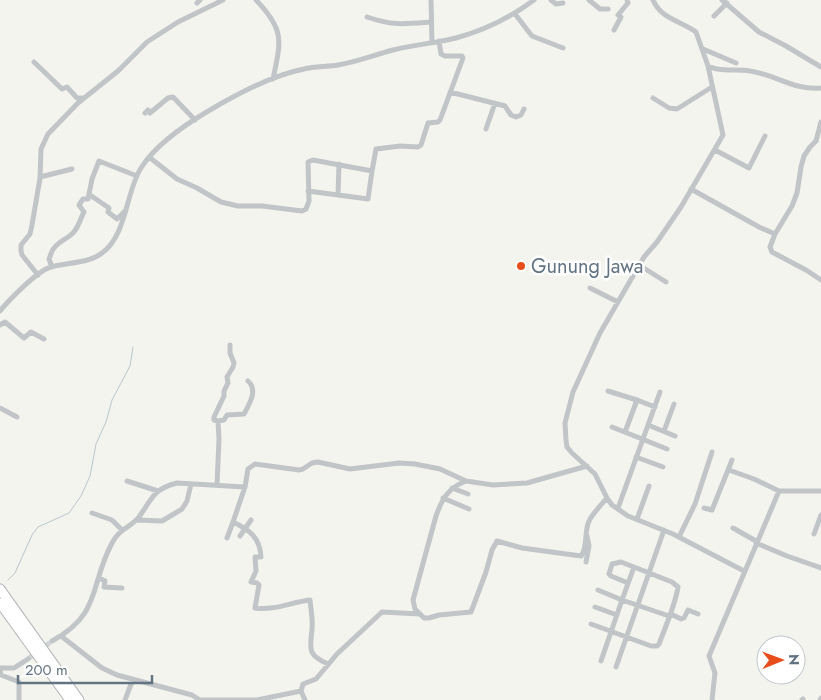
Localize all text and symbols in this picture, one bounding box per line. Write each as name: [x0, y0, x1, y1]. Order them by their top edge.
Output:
place label: Gunung Jawa: [531, 252, 643, 281]
marker: Gunung Jawa: [515, 260, 527, 272]
north arrow: [756, 635, 806, 685]
scale bar: [18, 652, 151, 684]
text: N: [784, 654, 804, 666]
text: 200 m: [25, 659, 68, 681]

